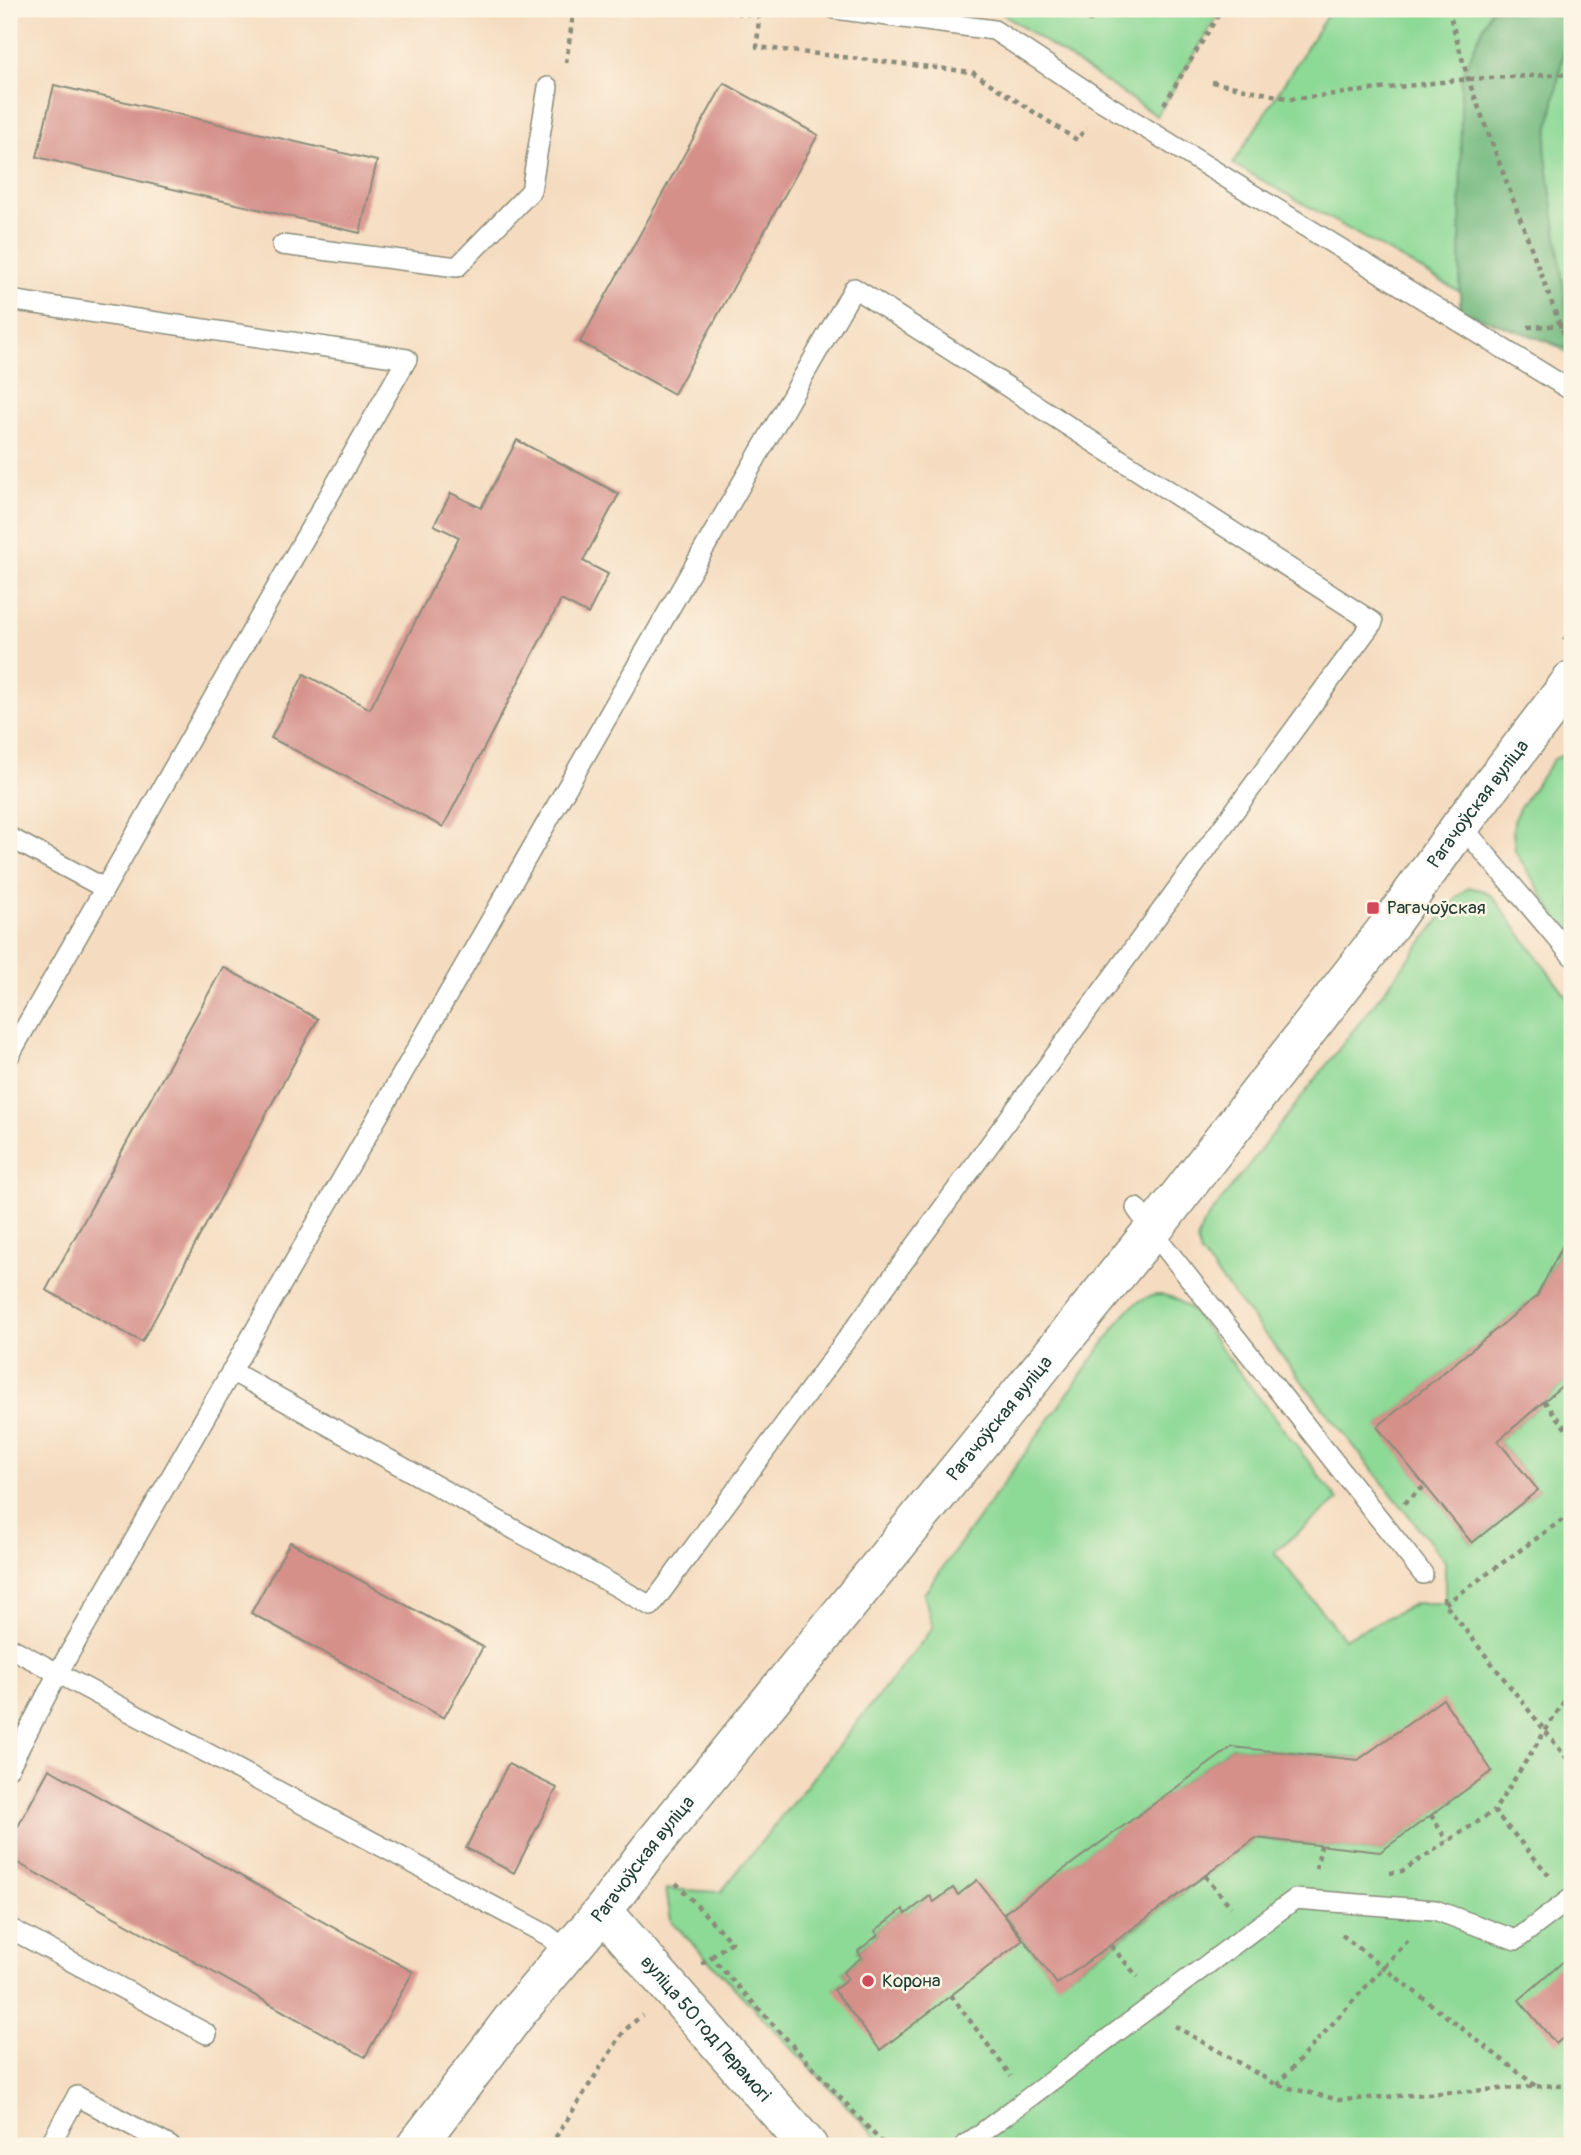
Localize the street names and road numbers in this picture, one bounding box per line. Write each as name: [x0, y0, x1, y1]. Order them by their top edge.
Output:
street label: Рагачоўская вуліца: [1422, 735, 1534, 873]
street label: Рагачоўская вуліца: [942, 1351, 1058, 1486]
street label: Рагачоўская вуліца: [586, 1791, 700, 1928]
street label: вуліца 50 год Перамогі: [635, 1950, 776, 2107]

